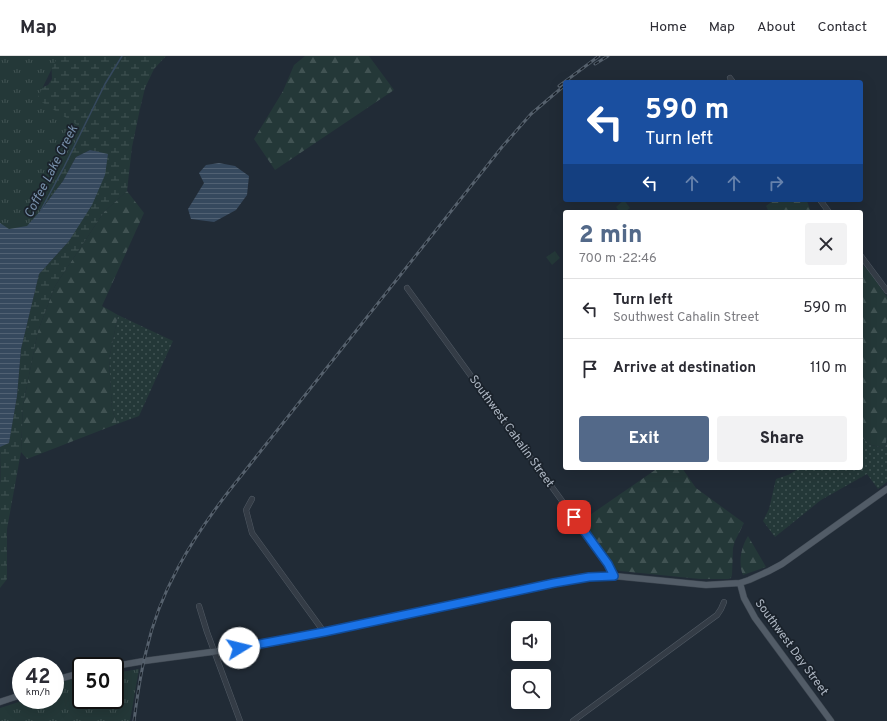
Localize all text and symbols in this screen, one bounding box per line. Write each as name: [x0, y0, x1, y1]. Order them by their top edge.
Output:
text: Map: [20, 16, 57, 40]
text: Home: [650, 19, 687, 36]
text: Map: [709, 19, 735, 36]
text: About: [757, 19, 796, 36]
text: Contact: [818, 19, 867, 36]
text: 590 m: [645, 93, 729, 129]
icon: left: [579, 96, 631, 148]
water label: Coffee Lake Creek: [21, 122, 82, 221]
text: Turn left: [645, 128, 713, 151]
icon: left: [639, 172, 661, 194]
icon: ahead: [681, 172, 703, 194]
icon: ahead: [723, 172, 745, 194]
icon: right: [765, 172, 787, 194]
text: 2 min: [579, 221, 643, 251]
button: close: [805, 223, 847, 265]
text: 700 m · 22:46: [579, 251, 657, 267]
text: Turn left: [613, 291, 673, 310]
icon: left: [579, 298, 601, 320]
text: 590 m: [803, 299, 847, 318]
text: Southwest Cahalin Street: [613, 310, 759, 326]
icon: arrive: [579, 358, 601, 380]
text: Arrive at destination: [613, 359, 756, 378]
text: 110 m: [810, 359, 847, 378]
street label: Southwest Cahalin Street: [465, 372, 557, 491]
button: Exit: [579, 416, 709, 462]
button: Share: [717, 416, 847, 462]
pin: [557, 500, 591, 534]
icon: arrive: [563, 506, 585, 528]
street label: Southwest Day Street: [751, 596, 832, 699]
map controls: [511, 621, 551, 709]
button: sound: [511, 621, 551, 661]
position arrow: [218, 627, 260, 669]
speed limit sign: 50: [72, 657, 124, 709]
text: 42: [25, 665, 51, 691]
button: search: [511, 669, 551, 709]
text: km/h: [26, 686, 50, 699]

